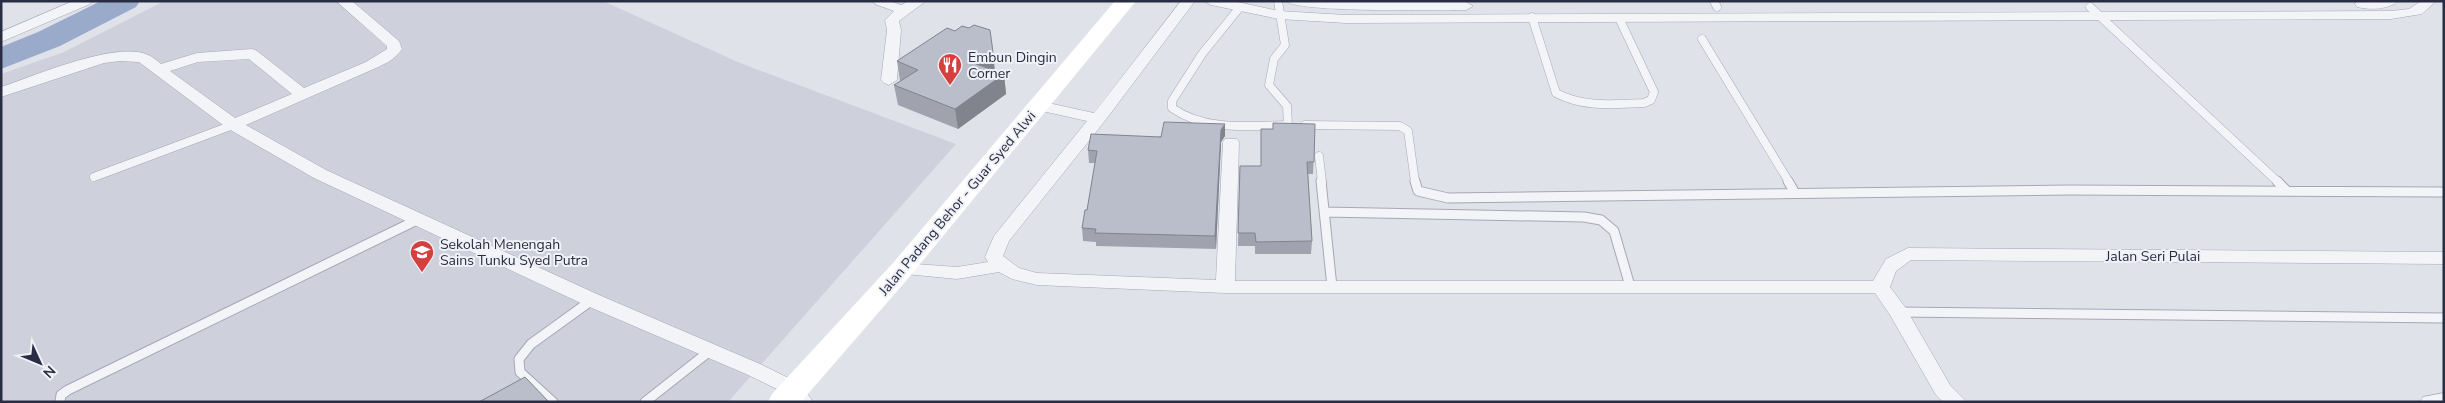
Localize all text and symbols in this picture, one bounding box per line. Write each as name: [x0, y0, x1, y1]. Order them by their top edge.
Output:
place label: Embun Dingin Corner: [968, 48, 1057, 83]
restaurant icon: Embun Dingin Corner: [937, 52, 963, 86]
street label: Jalan Padang Behor - Guar Syed Alwi: [874, 107, 1040, 300]
place label: Sekolah Menengah Sains Tunku Syed Putra: [440, 235, 588, 270]
school or university icon: Sekolah Menengah Sains Tunku Syed Putra: [409, 239, 435, 273]
street label: Jalan Seri Pulai: [2105, 247, 2200, 266]
north arrow: [15, 338, 65, 388]
text: N: [39, 361, 59, 382]

